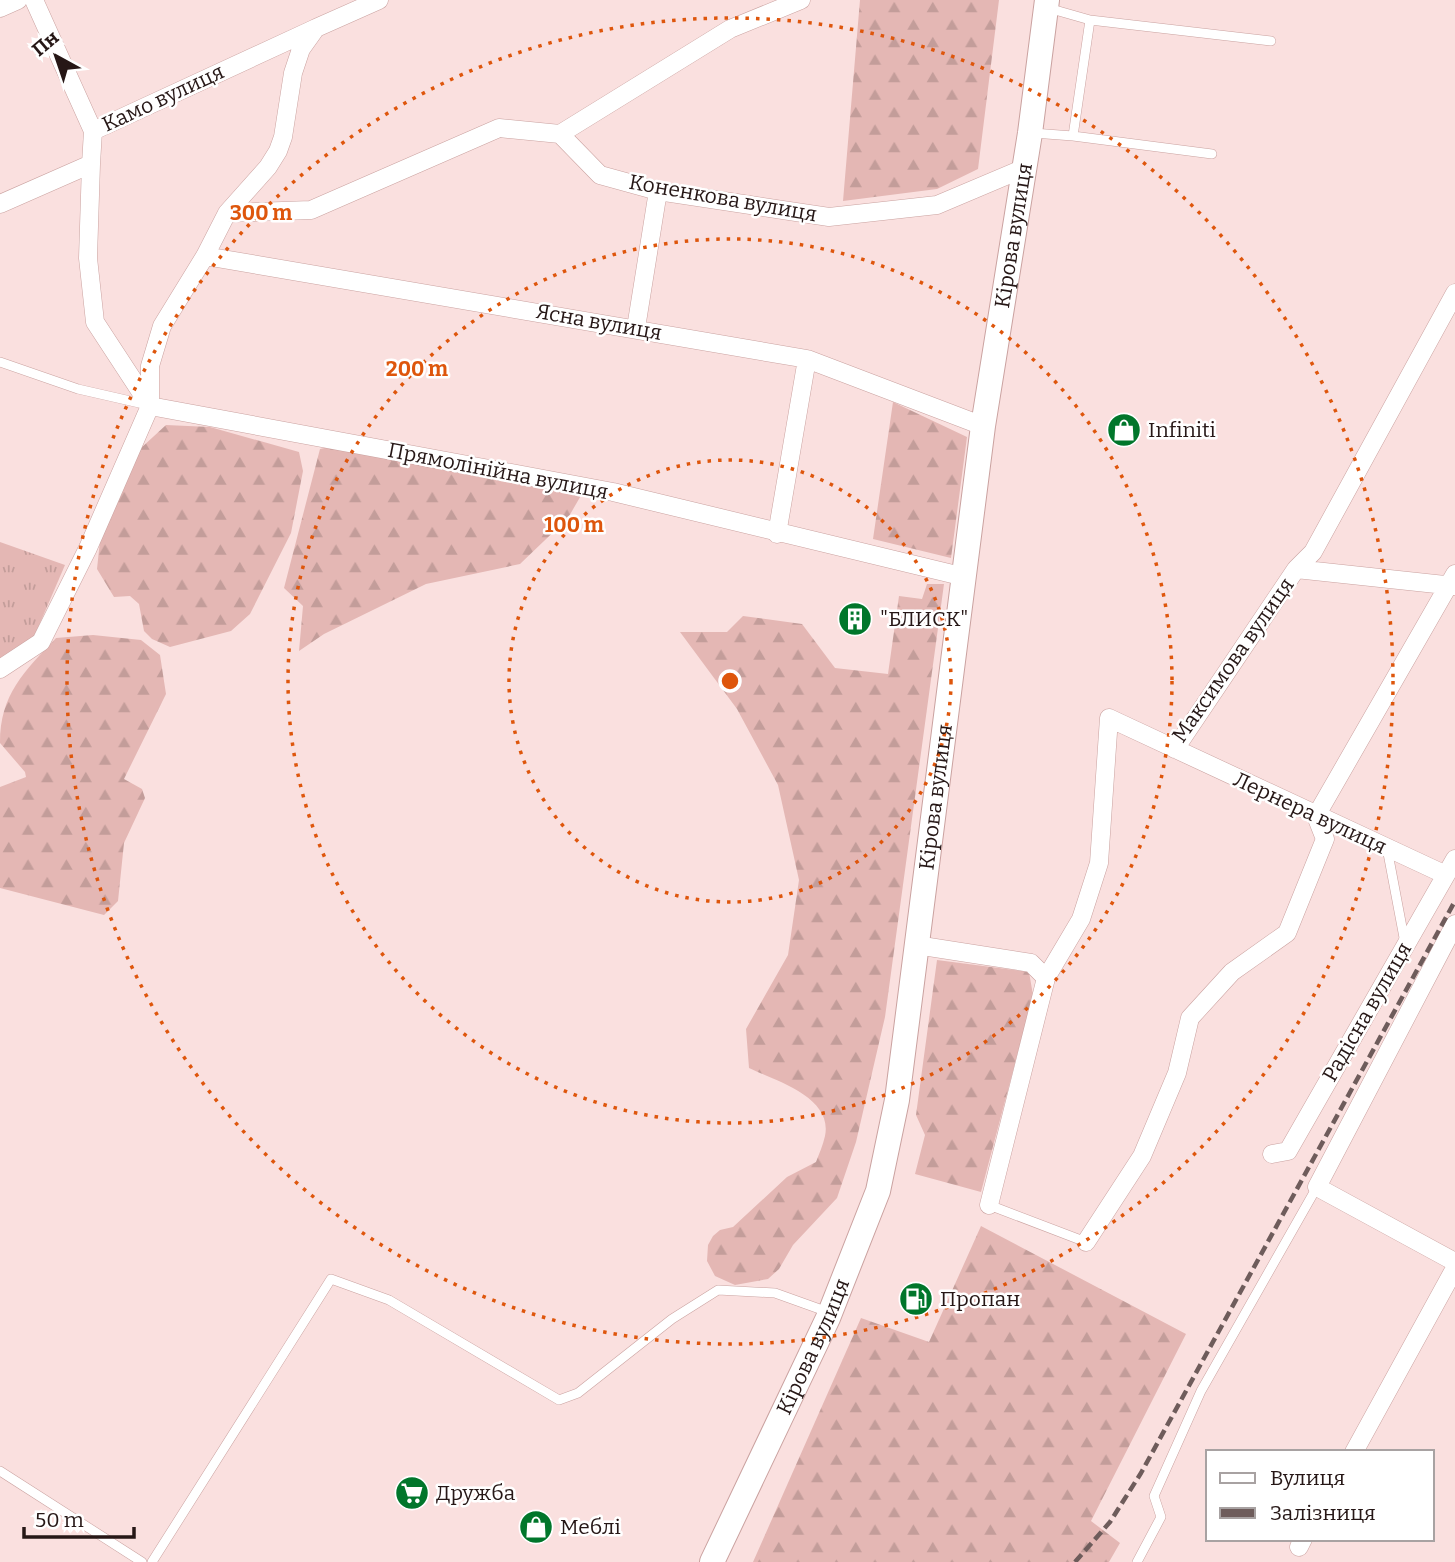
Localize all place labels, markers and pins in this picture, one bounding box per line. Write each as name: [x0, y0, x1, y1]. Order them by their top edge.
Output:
shop icon: Infiniti: [1105, 411, 1143, 449]
place label: Infiniti: [1148, 417, 1216, 443]
building icon: "БЛИСК": [836, 600, 874, 638]
place label: "БЛИСК": [880, 606, 968, 632]
centre of rings: [718, 669, 742, 693]
fuel station icon: Пропан: [897, 1280, 935, 1318]
place label: Пропан: [940, 1286, 1020, 1312]
supermarket icon: Дружба: [393, 1474, 431, 1512]
place label: Дружба: [436, 1480, 516, 1506]
shop icon: Меблі: [517, 1508, 555, 1546]
place label: Меблі: [560, 1514, 621, 1540]

